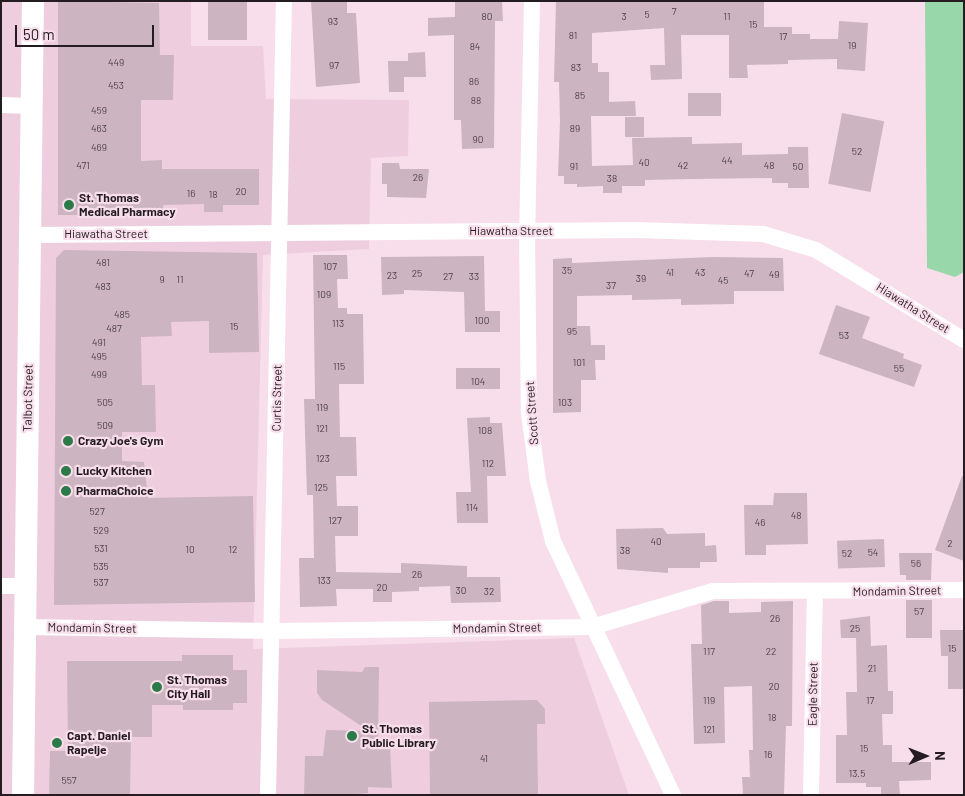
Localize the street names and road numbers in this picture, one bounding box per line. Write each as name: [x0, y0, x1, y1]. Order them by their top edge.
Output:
street label: Hiawatha Street: [469, 224, 553, 238]
street label: Hiawatha Street: [64, 227, 148, 241]
street label: Hiawatha Street: [874, 280, 952, 336]
street label: Talbot Street: [20, 364, 36, 432]
street label: Curtis Street: [269, 365, 285, 431]
street label: Scott Street: [523, 381, 541, 445]
street label: Mondamin Street: [852, 583, 942, 599]
street label: Mondamin Street: [47, 620, 137, 636]
street label: Mondamin Street: [452, 620, 542, 636]
street label: Eagle Street: [805, 662, 821, 726]

